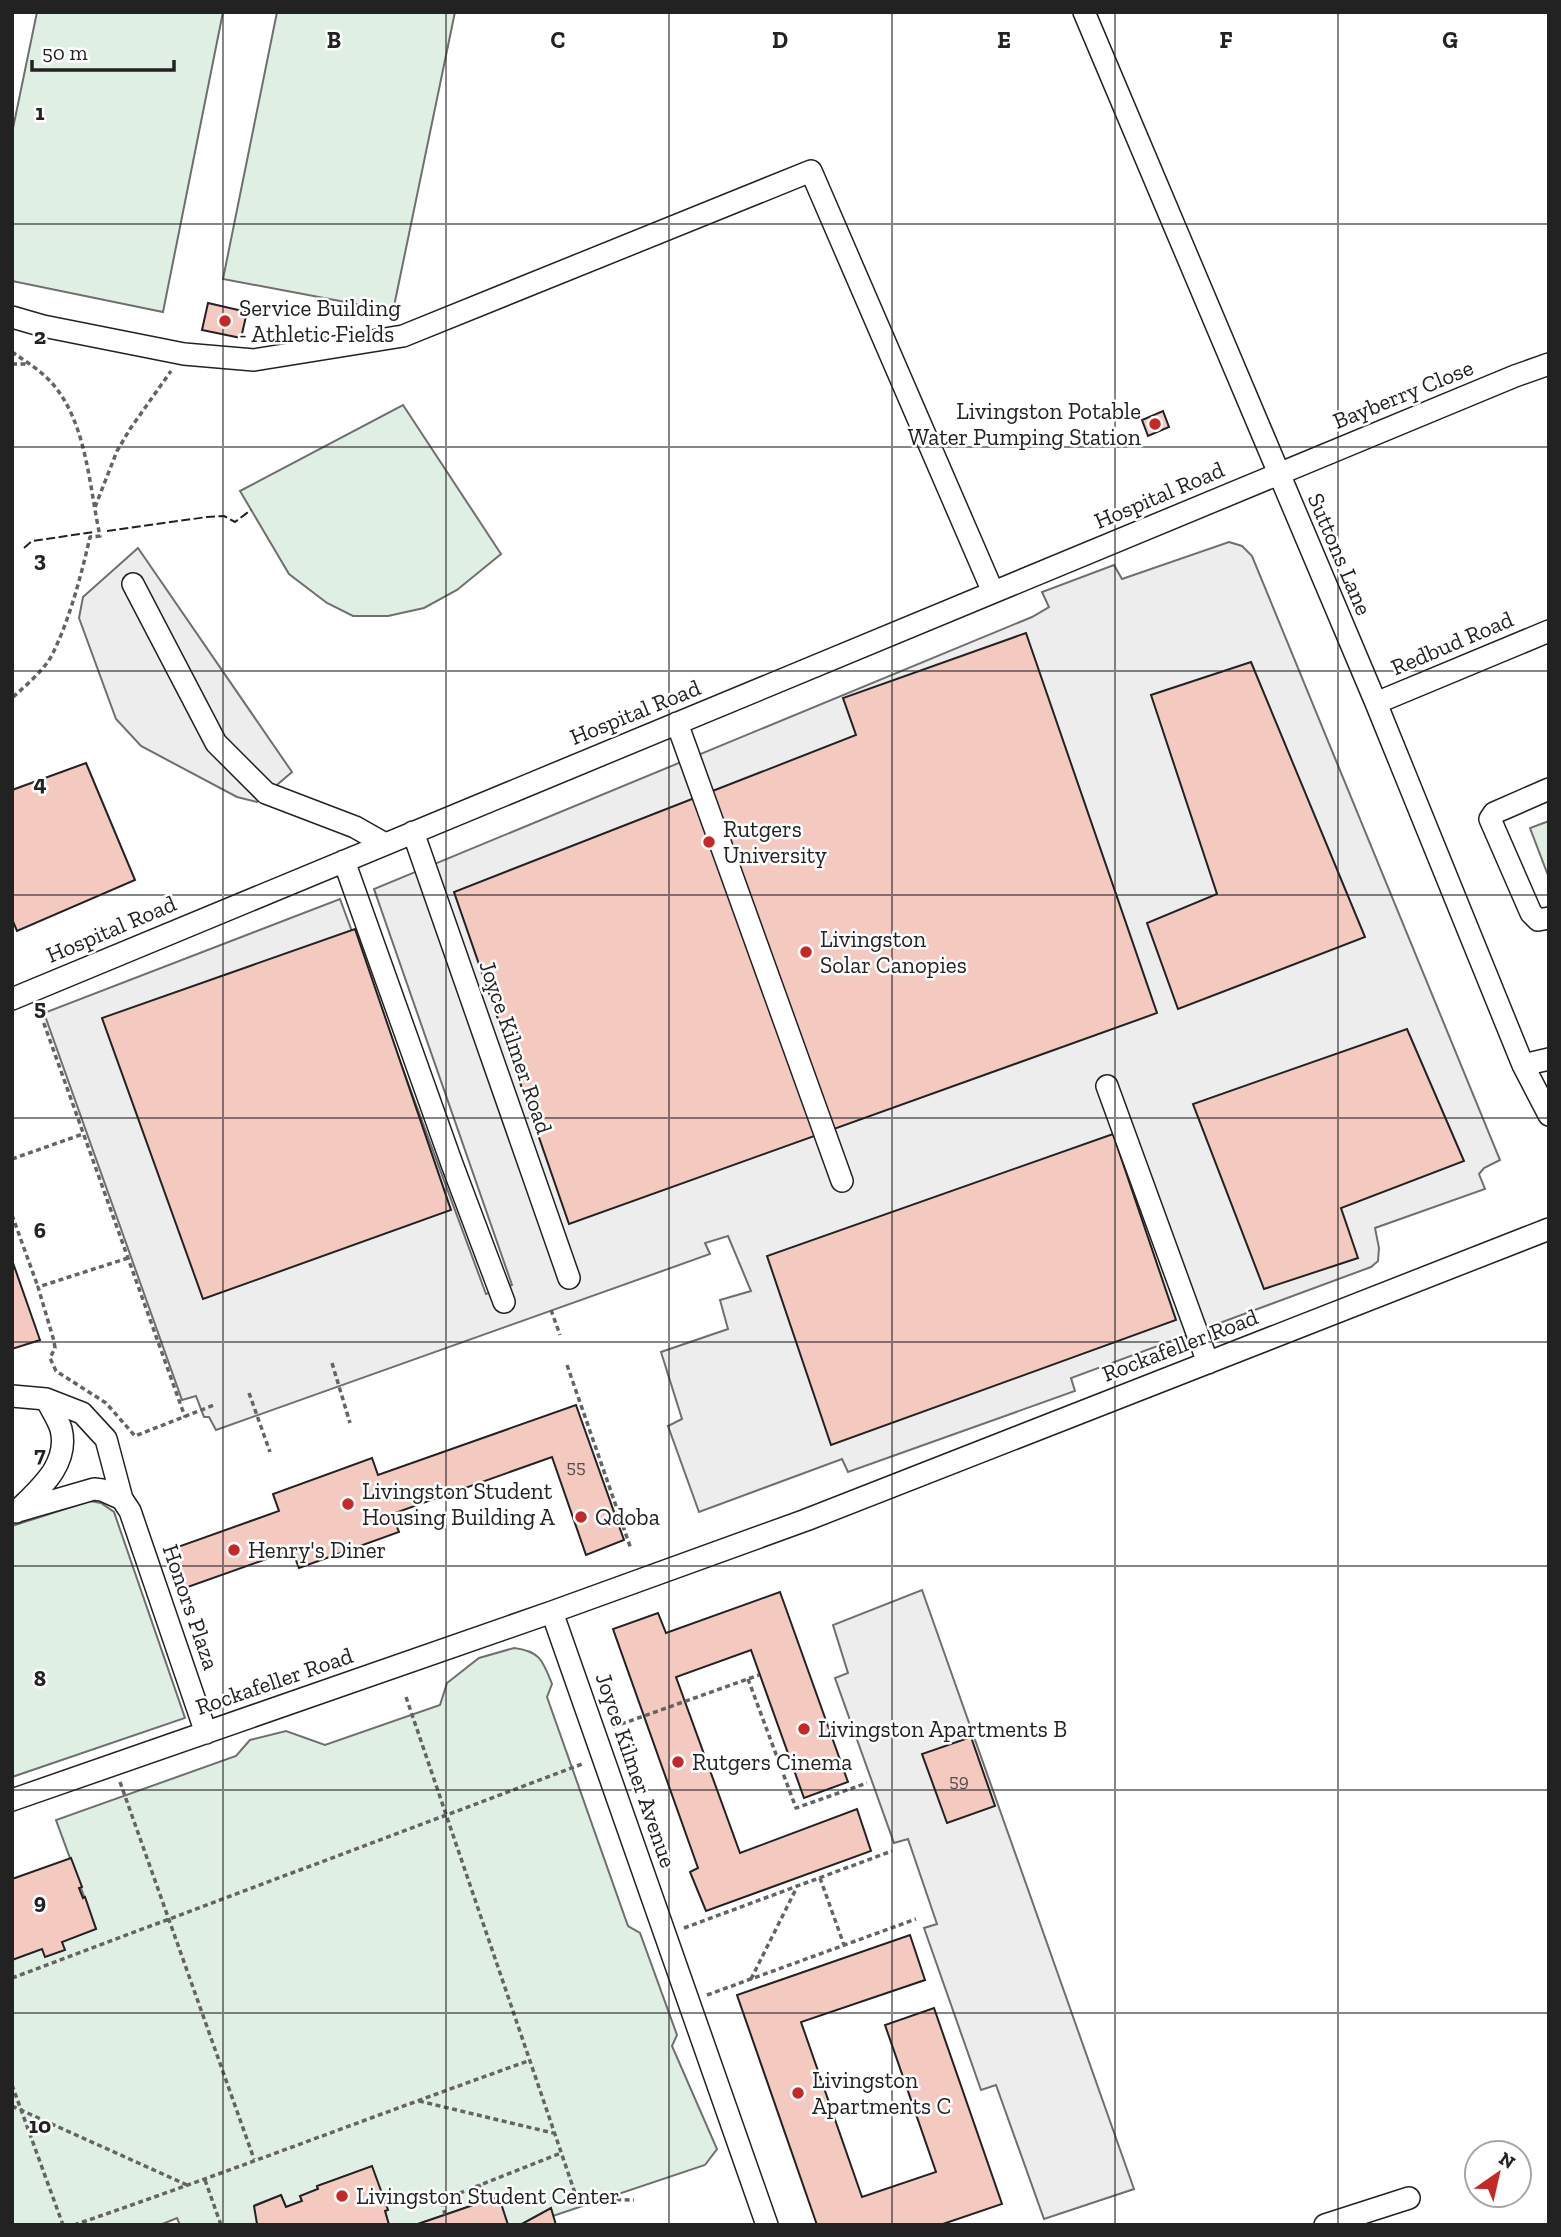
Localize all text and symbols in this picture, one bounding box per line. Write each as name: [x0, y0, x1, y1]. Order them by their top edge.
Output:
text: B: [327, 26, 341, 54]
text: C: [551, 26, 565, 54]
text: D: [772, 26, 788, 54]
text: E: [997, 26, 1011, 54]
text: F: [1219, 26, 1233, 54]
text: G: [1442, 26, 1458, 54]
scale bar: [32, 28, 173, 72]
text: 50 m: [42, 40, 88, 65]
text: 1: [35, 98, 45, 126]
place label: Service Building - Athletic Fields: [239, 294, 401, 348]
marker: Service Building - Athletic Fields: [217, 313, 233, 329]
text: 2: [34, 322, 46, 350]
street label: Bayberry Close: [1329, 353, 1477, 435]
place label: Livingston Potable Water Pumping Station: [908, 397, 1141, 451]
marker: Livingston Potable Water Pumping Station: [1147, 416, 1163, 432]
street label: Hospital Road: [1090, 455, 1228, 535]
street label: Suttons Lane: [1302, 489, 1378, 619]
text: 3: [34, 545, 46, 573]
street label: Redbud Road: [1387, 605, 1518, 681]
street label: Hospital Road: [566, 673, 705, 751]
text: 4: [33, 769, 47, 797]
place label: Rutgers University: [723, 815, 827, 869]
marker: Rutgers University: [701, 834, 717, 850]
street label: Hospital Road: [42, 889, 180, 969]
place label: Livingston Solar Canopies: [820, 925, 967, 979]
marker: Livingston Solar Canopies: [798, 944, 814, 960]
street label: Joyce Kilmer Road: [473, 957, 559, 1138]
text: 5: [34, 993, 46, 1021]
text: 6: [34, 1216, 46, 1244]
street label: Rockafeller Road: [1098, 1302, 1262, 1388]
text: 7: [34, 1440, 46, 1468]
house number: 55: [566, 1455, 586, 1478]
place label: Livingston Student Housing Building A: [362, 1477, 556, 1531]
marker: Livingston Student Housing Building A: [340, 1496, 356, 1512]
place label: Qdoba: [595, 1503, 660, 1531]
marker: Qdoba: [573, 1509, 589, 1525]
place label: Henry's Diner: [248, 1536, 386, 1564]
street label: Honors Plaza: [156, 1541, 226, 1673]
marker: Henry's Diner: [226, 1542, 242, 1558]
street label: Rockafeller Road: [192, 1641, 357, 1721]
text: 8: [34, 1664, 46, 1692]
street label: Joyce Kilmer Avenue: [590, 1669, 682, 1871]
place label: Livingston Apartments B: [818, 1715, 1067, 1743]
marker: Livingston Apartments B: [796, 1721, 812, 1737]
place label: Rutgers Cinema: [692, 1748, 852, 1776]
marker: Rutgers Cinema: [670, 1754, 686, 1770]
house number: 59: [949, 1769, 969, 1792]
text: 9: [34, 1887, 46, 1915]
place label: Livingston Apartments C: [812, 2066, 951, 2120]
marker: Livingston Apartments C: [790, 2085, 806, 2101]
text: 10: [29, 2111, 51, 2139]
north arrow: [1463, 2139, 1533, 2209]
text: N: [1495, 2147, 1520, 2174]
place label: Livingston Student Center: [356, 2182, 619, 2210]
marker: Livingston Student Center: [334, 2188, 350, 2204]

